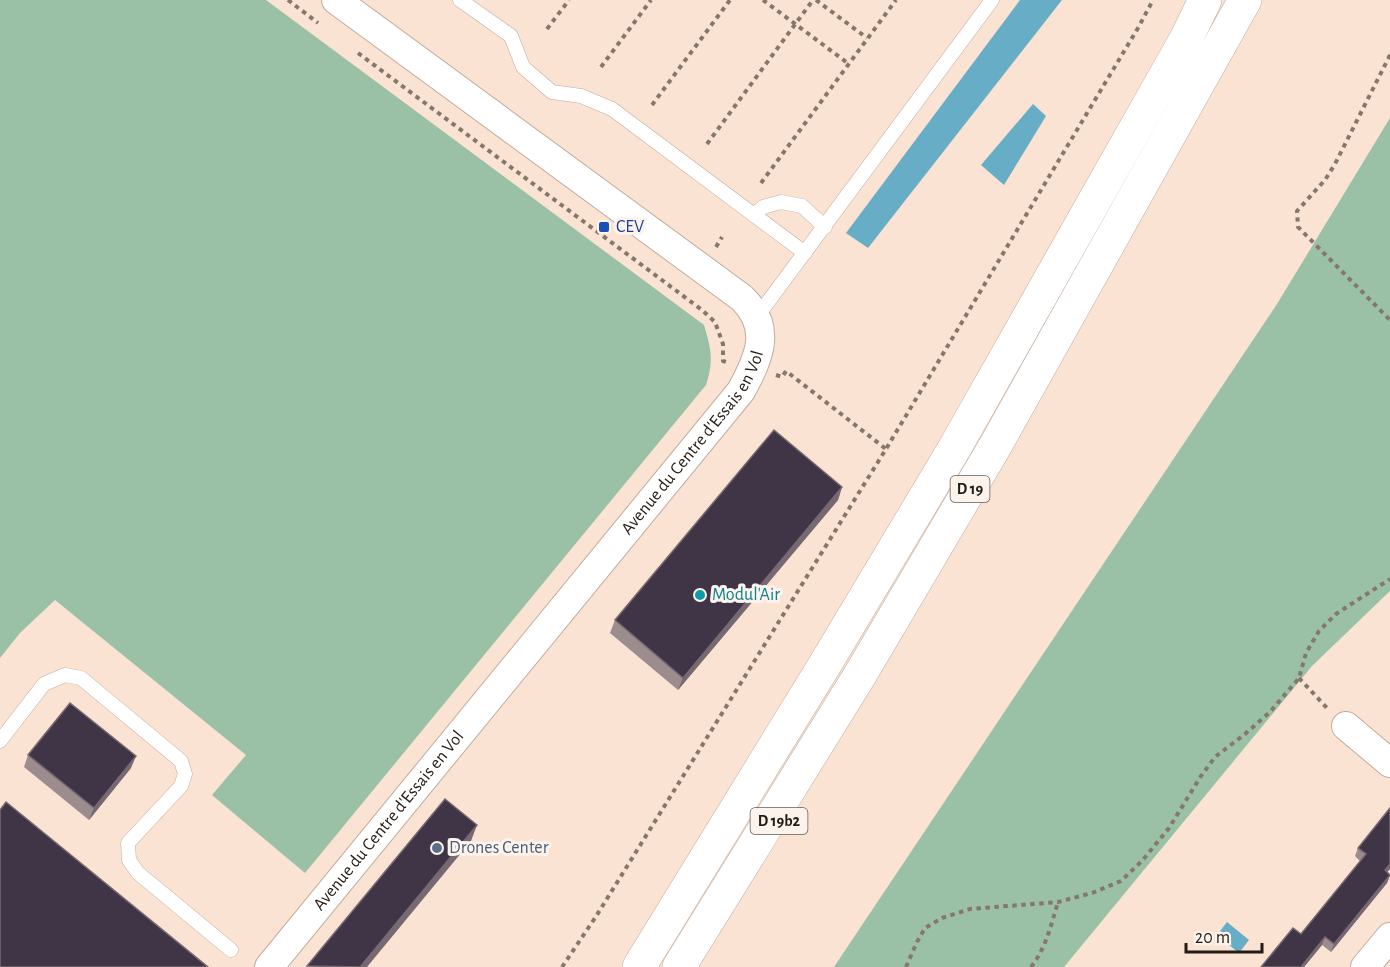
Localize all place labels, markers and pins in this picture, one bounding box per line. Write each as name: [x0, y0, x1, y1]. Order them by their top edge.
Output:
place label: CEV: [616, 218, 645, 236]
marker: CEV: [597, 220, 611, 234]
place label: Modul'Air: [712, 586, 780, 604]
marker: Modul'Air: [693, 588, 707, 602]
place label: Drones Center: [449, 839, 549, 857]
marker: Drones Center: [430, 841, 444, 855]

